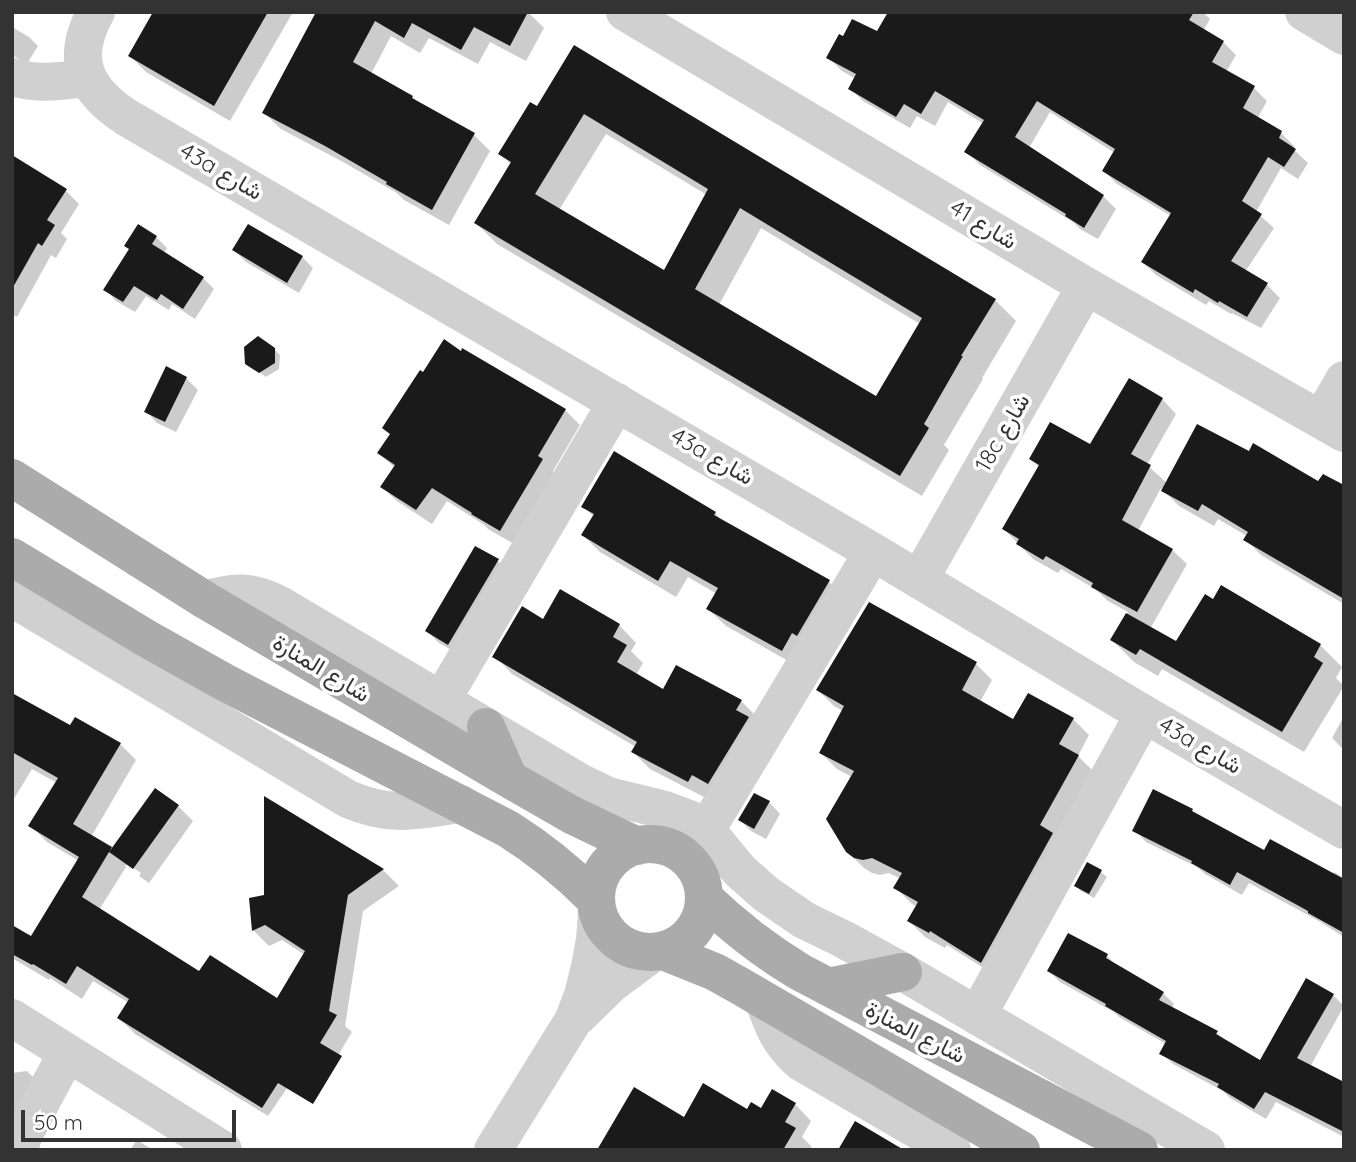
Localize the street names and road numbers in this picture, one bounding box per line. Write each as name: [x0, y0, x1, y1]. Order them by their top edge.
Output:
street label: 43a شارع: [175, 137, 267, 207]
street label: شارع 41: [945, 194, 1021, 256]
street label: 18c شارع: [970, 389, 1036, 477]
street label: 43a شارع: [666, 422, 758, 492]
street label: شارع المنارة: [268, 629, 374, 709]
street label: 43a شارع: [1154, 711, 1246, 781]
street label: شارع المنارة: [861, 996, 969, 1070]

